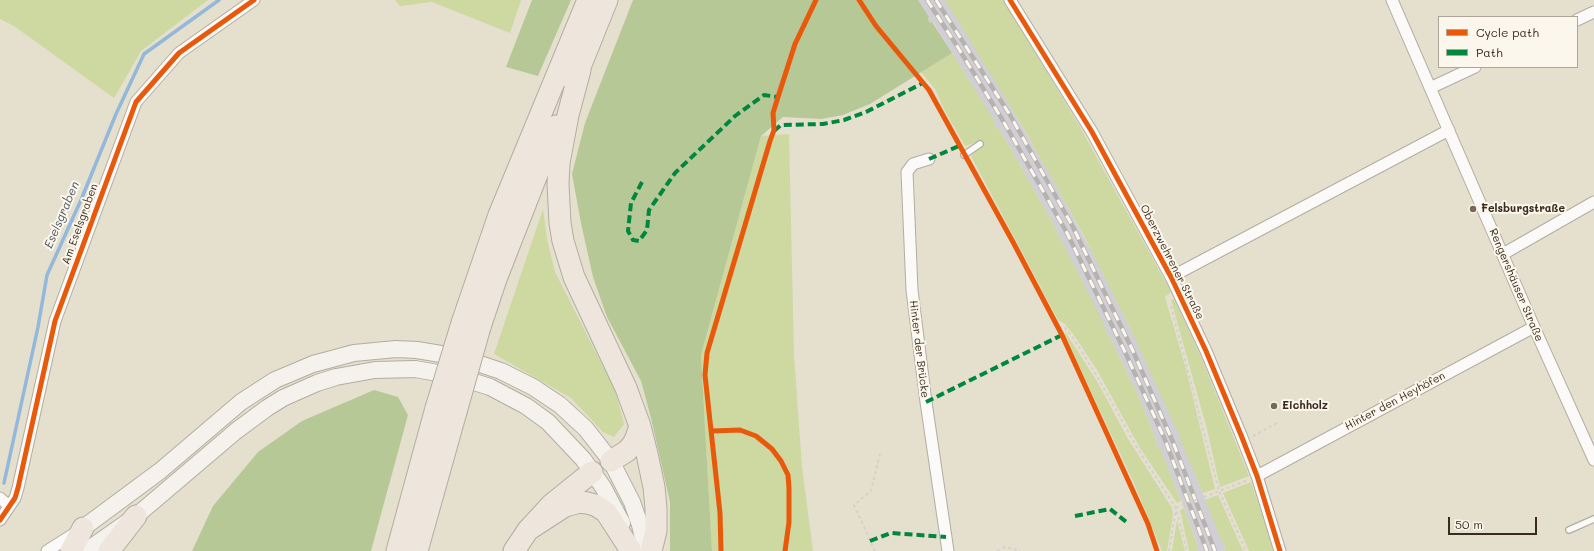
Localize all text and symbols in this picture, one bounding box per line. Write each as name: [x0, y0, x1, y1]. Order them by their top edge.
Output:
legend: [1438, 16, 1578, 68]
text: Cycle path: [1476, 24, 1539, 40]
text: Path: [1476, 44, 1503, 60]
water label: Eselsgraben: [41, 179, 83, 251]
street label: Am Eselsgraben: [59, 182, 101, 266]
street label: Oberzwehrener Straße: [1137, 202, 1207, 322]
place label: Felsburgstraße: [1481, 202, 1565, 216]
marker: Felsburgstraße: [1468, 204, 1478, 214]
street label: Rengershäuser Straße: [1486, 227, 1546, 343]
street label: Hinter der Brücke: [906, 299, 932, 399]
street label: Hinter den Heyhöfen: [1343, 369, 1447, 433]
place label: Eichholz: [1282, 399, 1328, 413]
marker: Eichholz: [1269, 401, 1279, 411]
scale bar: [1450, 509, 1539, 535]
text: 50 m: [1455, 516, 1483, 532]

